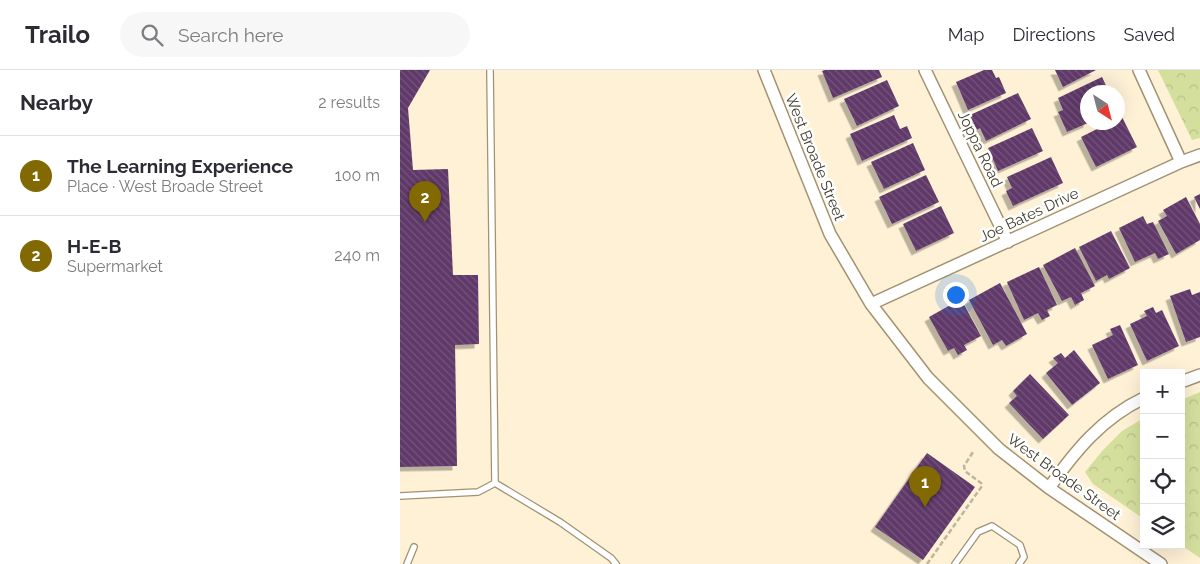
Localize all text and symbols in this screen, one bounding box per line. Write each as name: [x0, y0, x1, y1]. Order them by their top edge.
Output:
search box: [120, 12, 470, 57]
text: Trailo: [25, 20, 90, 49]
icon: search: [138, 21, 166, 49]
text: Search here: [178, 24, 283, 46]
text: Map: [948, 24, 984, 45]
text: Directions: [1012, 24, 1096, 45]
text: Saved: [1124, 24, 1175, 45]
north arrow: [1080, 85, 1125, 130]
text: Nearby: [20, 90, 93, 115]
street label: West Broade Street: [781, 91, 849, 223]
text: 2 results: [318, 93, 380, 112]
street label: Joppa Road: [954, 108, 1006, 190]
text: The Learning Experience: [67, 155, 293, 177]
text: 1: [32, 166, 40, 185]
text: 100 m: [335, 166, 380, 185]
text: Place · West Broade Street: [67, 177, 263, 196]
pin: 2: [409, 181, 441, 222]
street label: Joe Bates Drive: [977, 184, 1082, 246]
text: H-E-B: [67, 235, 121, 257]
text: 2: [31, 246, 41, 265]
text: 240 m: [334, 246, 380, 265]
text: Supermarket: [67, 257, 163, 276]
your location: [943, 282, 969, 308]
map controls: [1140, 369, 1185, 549]
button: +: [1140, 369, 1185, 414]
button: −: [1140, 414, 1185, 459]
street label: West Broade Street: [1004, 430, 1124, 524]
button: locate: [1140, 459, 1185, 504]
pin: 1: [909, 466, 941, 507]
button: layers: [1140, 504, 1185, 549]

